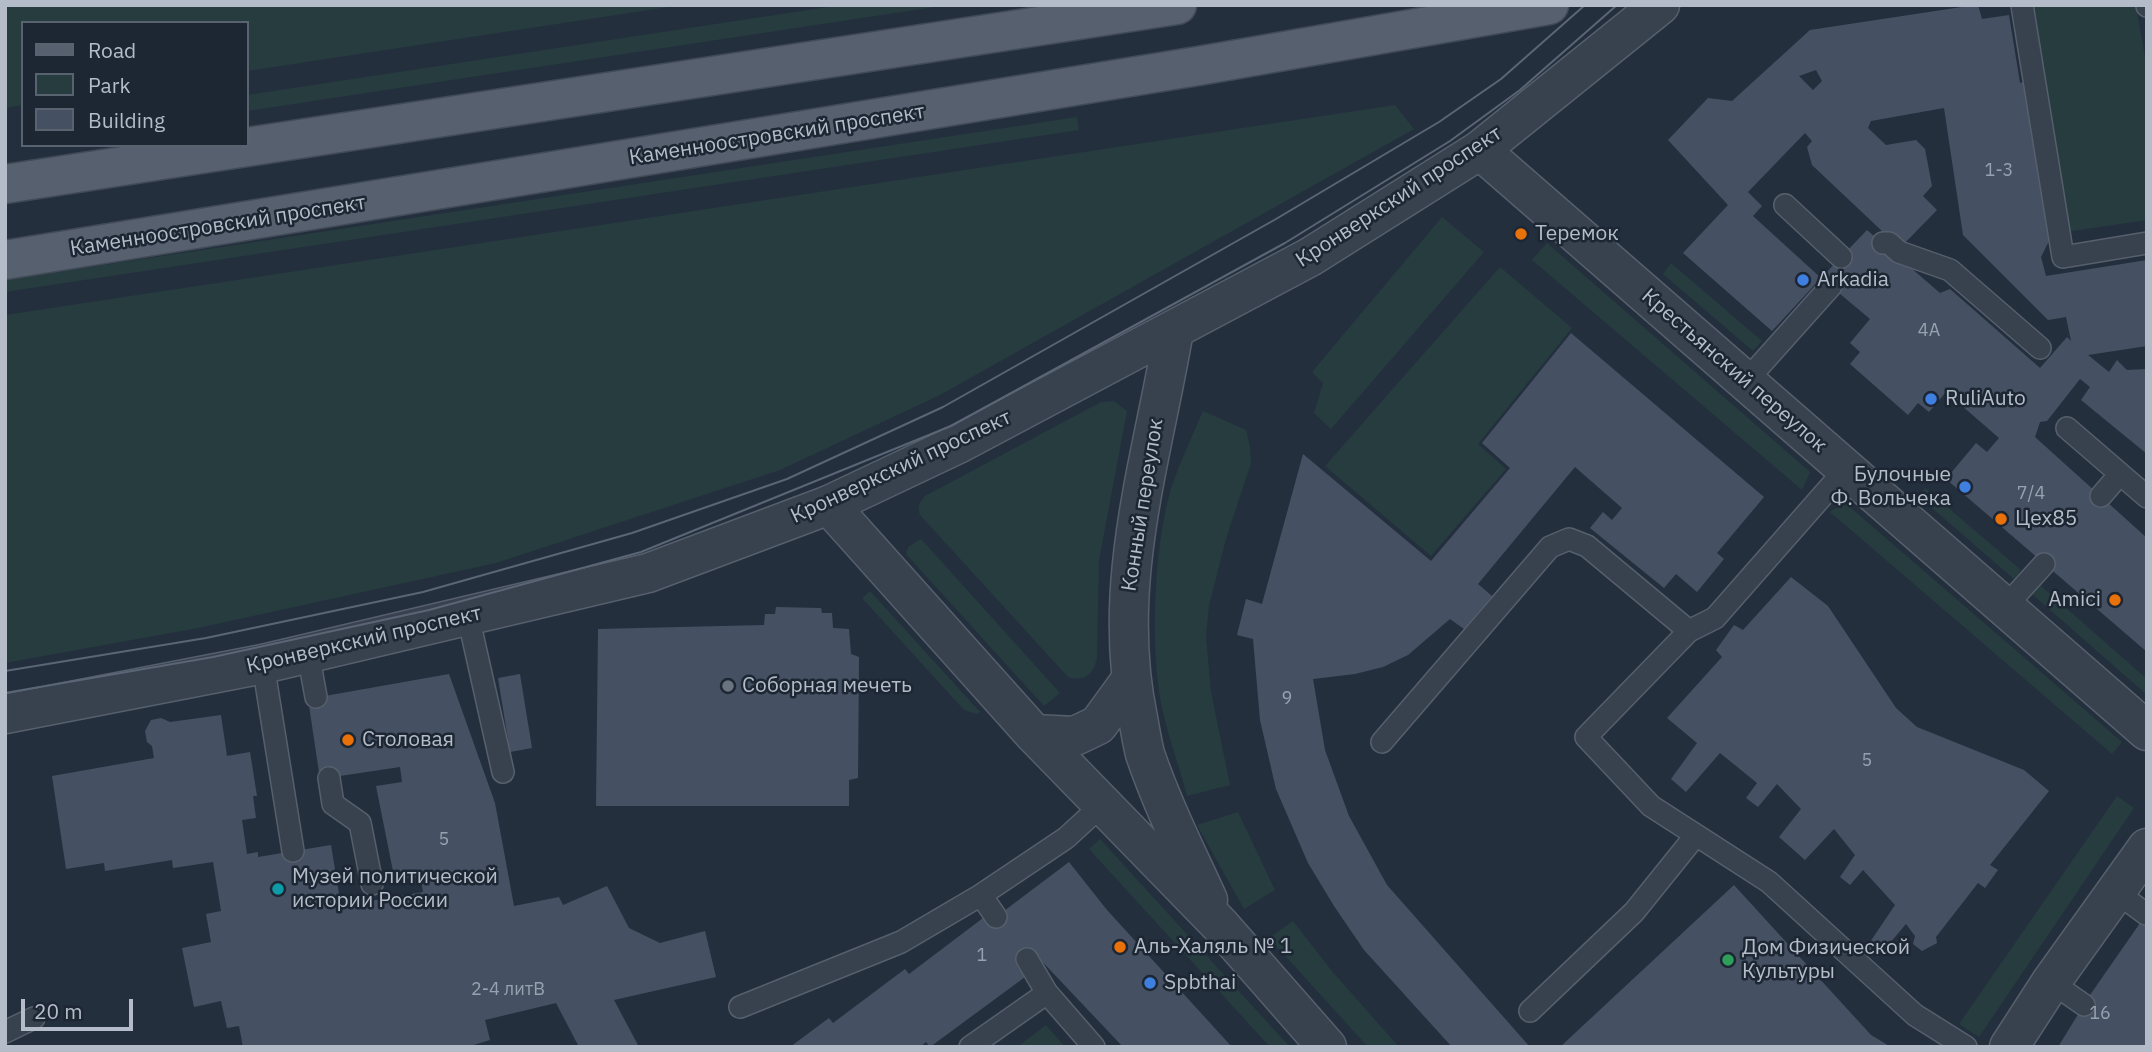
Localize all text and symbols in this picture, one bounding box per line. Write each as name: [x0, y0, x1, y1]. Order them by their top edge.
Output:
legend: [21, 21, 248, 147]
text: Road: [88, 36, 136, 64]
text: Park: [88, 71, 131, 99]
street label: Каменноостровский проспект: [627, 99, 927, 171]
text: Building: [88, 106, 165, 134]
street label: Кронверкский проспект: [1291, 121, 1507, 273]
house number: 1-3: [1985, 160, 2013, 182]
street label: Каменноостровский проспект: [68, 190, 368, 262]
place label: Теремок: [1535, 221, 1619, 247]
marker: Теремок: [1513, 226, 1529, 242]
place label: Arkadia: [1817, 267, 1889, 293]
marker: Arkadia: [1795, 272, 1811, 288]
street label: Крестьянский переулок: [1636, 284, 1832, 458]
house number: 4А: [1918, 320, 1940, 342]
place label: RuliAuto: [1945, 386, 2026, 412]
marker: RuliAuto: [1923, 391, 1939, 407]
street label: Кронверкский проспект: [787, 405, 1015, 529]
street label: Конный переулок: [1117, 417, 1169, 593]
place label: Булочные Ф. Вольчека: [1831, 462, 1951, 512]
marker: Булочные Ф. Вольчека: [1957, 479, 1973, 495]
house number: 7/4: [2017, 483, 2045, 505]
place label: Цех85: [2015, 506, 2077, 532]
marker: Цех85: [1993, 511, 2009, 527]
place label: Amici: [2048, 587, 2101, 613]
marker: Amici: [2107, 592, 2123, 608]
street label: Кронверкский проспект: [244, 601, 484, 679]
place label: Соборная мечеть: [742, 673, 912, 699]
marker: Соборная мечеть: [720, 678, 736, 694]
house number: 9: [1282, 688, 1292, 710]
place label: Столовая: [362, 727, 454, 753]
marker: Столовая: [340, 732, 356, 748]
house number: 5: [1862, 750, 1872, 772]
house number: 5: [439, 829, 449, 851]
place label: Музей политической истории России: [292, 864, 498, 914]
marker: Музей политической истории России: [270, 881, 286, 897]
place label: Аль-Халяль № 1: [1134, 934, 1292, 960]
place label: Дом Физической Культуры: [1742, 935, 1910, 985]
marker: Аль-Халяль № 1: [1112, 939, 1128, 955]
house number: 1: [977, 945, 987, 967]
marker: Дом Физической Культуры: [1720, 952, 1736, 968]
place label: Spbthai: [1164, 970, 1236, 996]
marker: Spbthai: [1142, 975, 1158, 991]
house number: 2-4 литВ: [471, 979, 545, 1001]
scale bar: [24, 986, 136, 1030]
text: 20 m: [34, 997, 83, 1025]
house number: 16: [2089, 1003, 2111, 1025]

